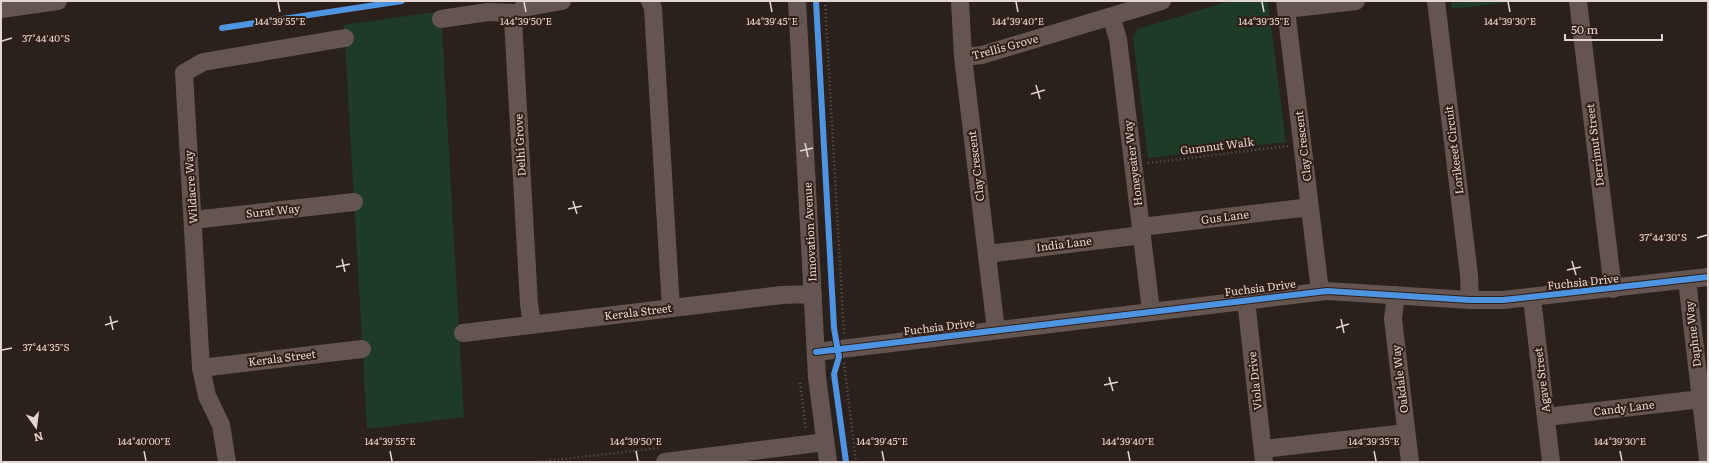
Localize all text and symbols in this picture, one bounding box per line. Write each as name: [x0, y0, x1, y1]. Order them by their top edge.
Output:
text: 144°39'55"E: [254, 13, 306, 28]
text: 144°39'50"E: [500, 13, 552, 28]
text: 144°39'45"E: [746, 13, 798, 28]
text: 144°39'40"E: [992, 13, 1044, 28]
text: 144°39'35"E: [1238, 13, 1290, 28]
text: 144°39'30"E: [1484, 13, 1536, 28]
scale bar: [1565, 16, 1662, 42]
text: 50 m: [1571, 20, 1598, 38]
street label: Trellis Grove: [970, 29, 1040, 63]
text: 37°44'40"S: [22, 30, 70, 45]
street label: Derrimut Street: [1581, 102, 1607, 187]
street label: Lorikeeet Circuit: [1440, 104, 1466, 195]
street label: Clay Crescent: [1290, 109, 1314, 182]
street label: Delhi Grove: [509, 113, 529, 177]
street label: Honeyeater Way: [1119, 119, 1145, 207]
street label: Clay Crescent: [963, 129, 987, 202]
street label: Gumnut Walk: [1179, 133, 1255, 157]
street label: Wildacre Way: [179, 149, 201, 224]
street label: Innovation Avenue: [798, 182, 820, 282]
street label: Surat Way: [245, 199, 301, 221]
street label: Gus Lane: [1200, 205, 1250, 227]
text: 37°44'30"S: [1639, 229, 1687, 244]
street label: India Lane: [1035, 232, 1093, 254]
street label: Fuchsia Drive: [1546, 269, 1620, 293]
street label: Fuchsia Drive: [1223, 275, 1297, 299]
street label: Kerala Street: [603, 299, 673, 323]
street label: Daphne Way: [1680, 299, 1704, 368]
street label: Fuchsia Drive: [902, 314, 976, 338]
text: 37°44'35"S: [22, 339, 70, 354]
street label: Oakdale Way: [1387, 343, 1411, 414]
street label: Kerala Street: [247, 345, 317, 369]
street label: Agave Street: [1529, 346, 1553, 413]
street label: Viola Drive: [1243, 351, 1265, 411]
street label: Candy Lane: [1592, 395, 1656, 419]
north arrow: [16, 407, 56, 447]
text: N: [32, 429, 45, 447]
text: 144°40'00"E: [117, 433, 171, 448]
text: 144°39'55"E: [364, 433, 416, 448]
text: 144°39'50"E: [610, 433, 662, 448]
text: 144°39'45"E: [856, 433, 908, 448]
text: 144°39'40"E: [1102, 433, 1154, 448]
text: 144°39'35"E: [1348, 433, 1400, 448]
text: 144°39'30"E: [1594, 433, 1646, 448]

